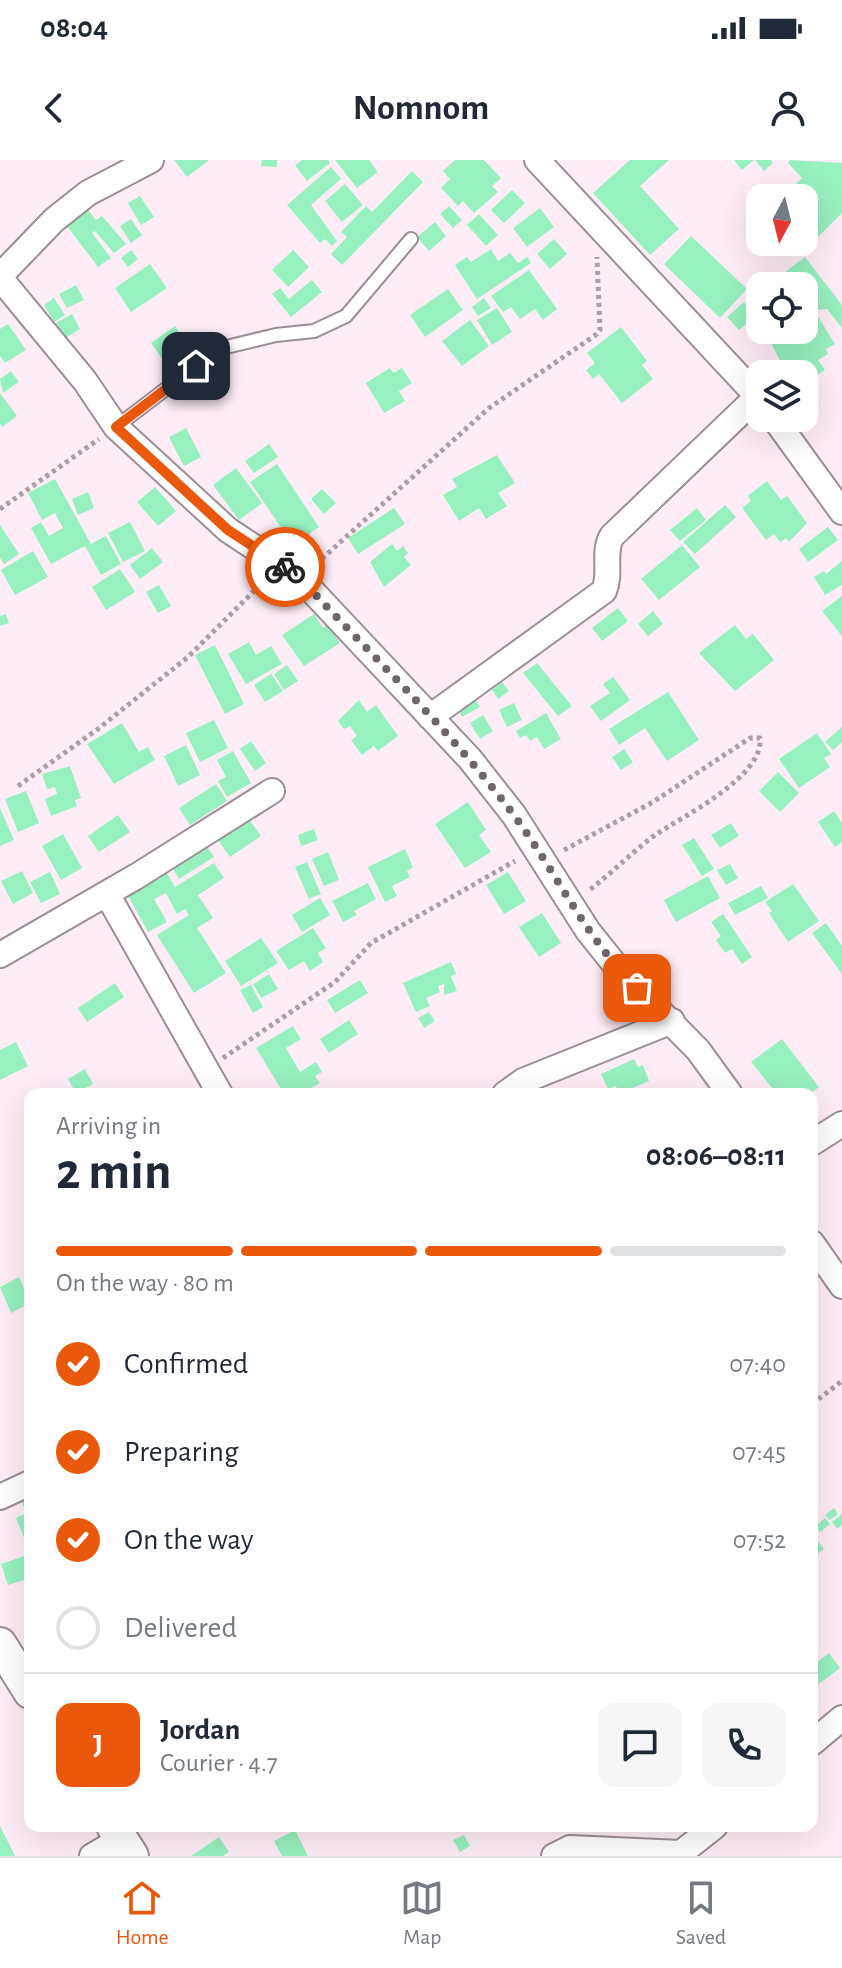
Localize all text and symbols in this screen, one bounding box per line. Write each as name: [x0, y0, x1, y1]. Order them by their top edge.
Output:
text: 08:04: [40, 13, 108, 43]
icon: back: [32, 86, 76, 130]
icon: person: [766, 86, 810, 130]
text: Nomnom: [353, 90, 489, 126]
north arrow: [746, 184, 818, 256]
map controls: [746, 184, 818, 432]
button: locate: [746, 272, 818, 344]
pin: [162, 332, 230, 400]
icon: home: [174, 344, 218, 388]
button: layers: [746, 360, 818, 432]
courier: [245, 527, 325, 607]
icon: bike: [263, 545, 307, 589]
pin: [603, 954, 671, 1022]
icon: bag: [615, 966, 659, 1010]
text: Arriving in: [56, 1113, 161, 1139]
text: 08:06–08:11: [646, 1141, 786, 1171]
text: 2 min: [56, 1146, 171, 1198]
text: On the way · 80 m: [56, 1270, 234, 1296]
icon: check: [56, 1342, 100, 1386]
text: Confirmed: [124, 1349, 248, 1379]
text: 07:40: [729, 1351, 786, 1377]
icon: check: [56, 1430, 100, 1474]
text: Preparing: [124, 1437, 239, 1467]
text: 07:45: [732, 1439, 786, 1465]
icon: check: [56, 1518, 100, 1562]
text: On the way: [124, 1525, 253, 1555]
text: 07:52: [733, 1527, 786, 1553]
text: Delivered: [124, 1613, 237, 1643]
button: chat: [598, 1703, 682, 1787]
button: phone: [702, 1703, 786, 1787]
text: Jordan: [160, 1715, 240, 1745]
text: J: [93, 1730, 103, 1760]
text: Courier · 4.7: [160, 1750, 278, 1776]
tab: Home: [116, 1876, 169, 1950]
tab: Map: [400, 1876, 444, 1950]
tab: Saved: [676, 1876, 726, 1950]

